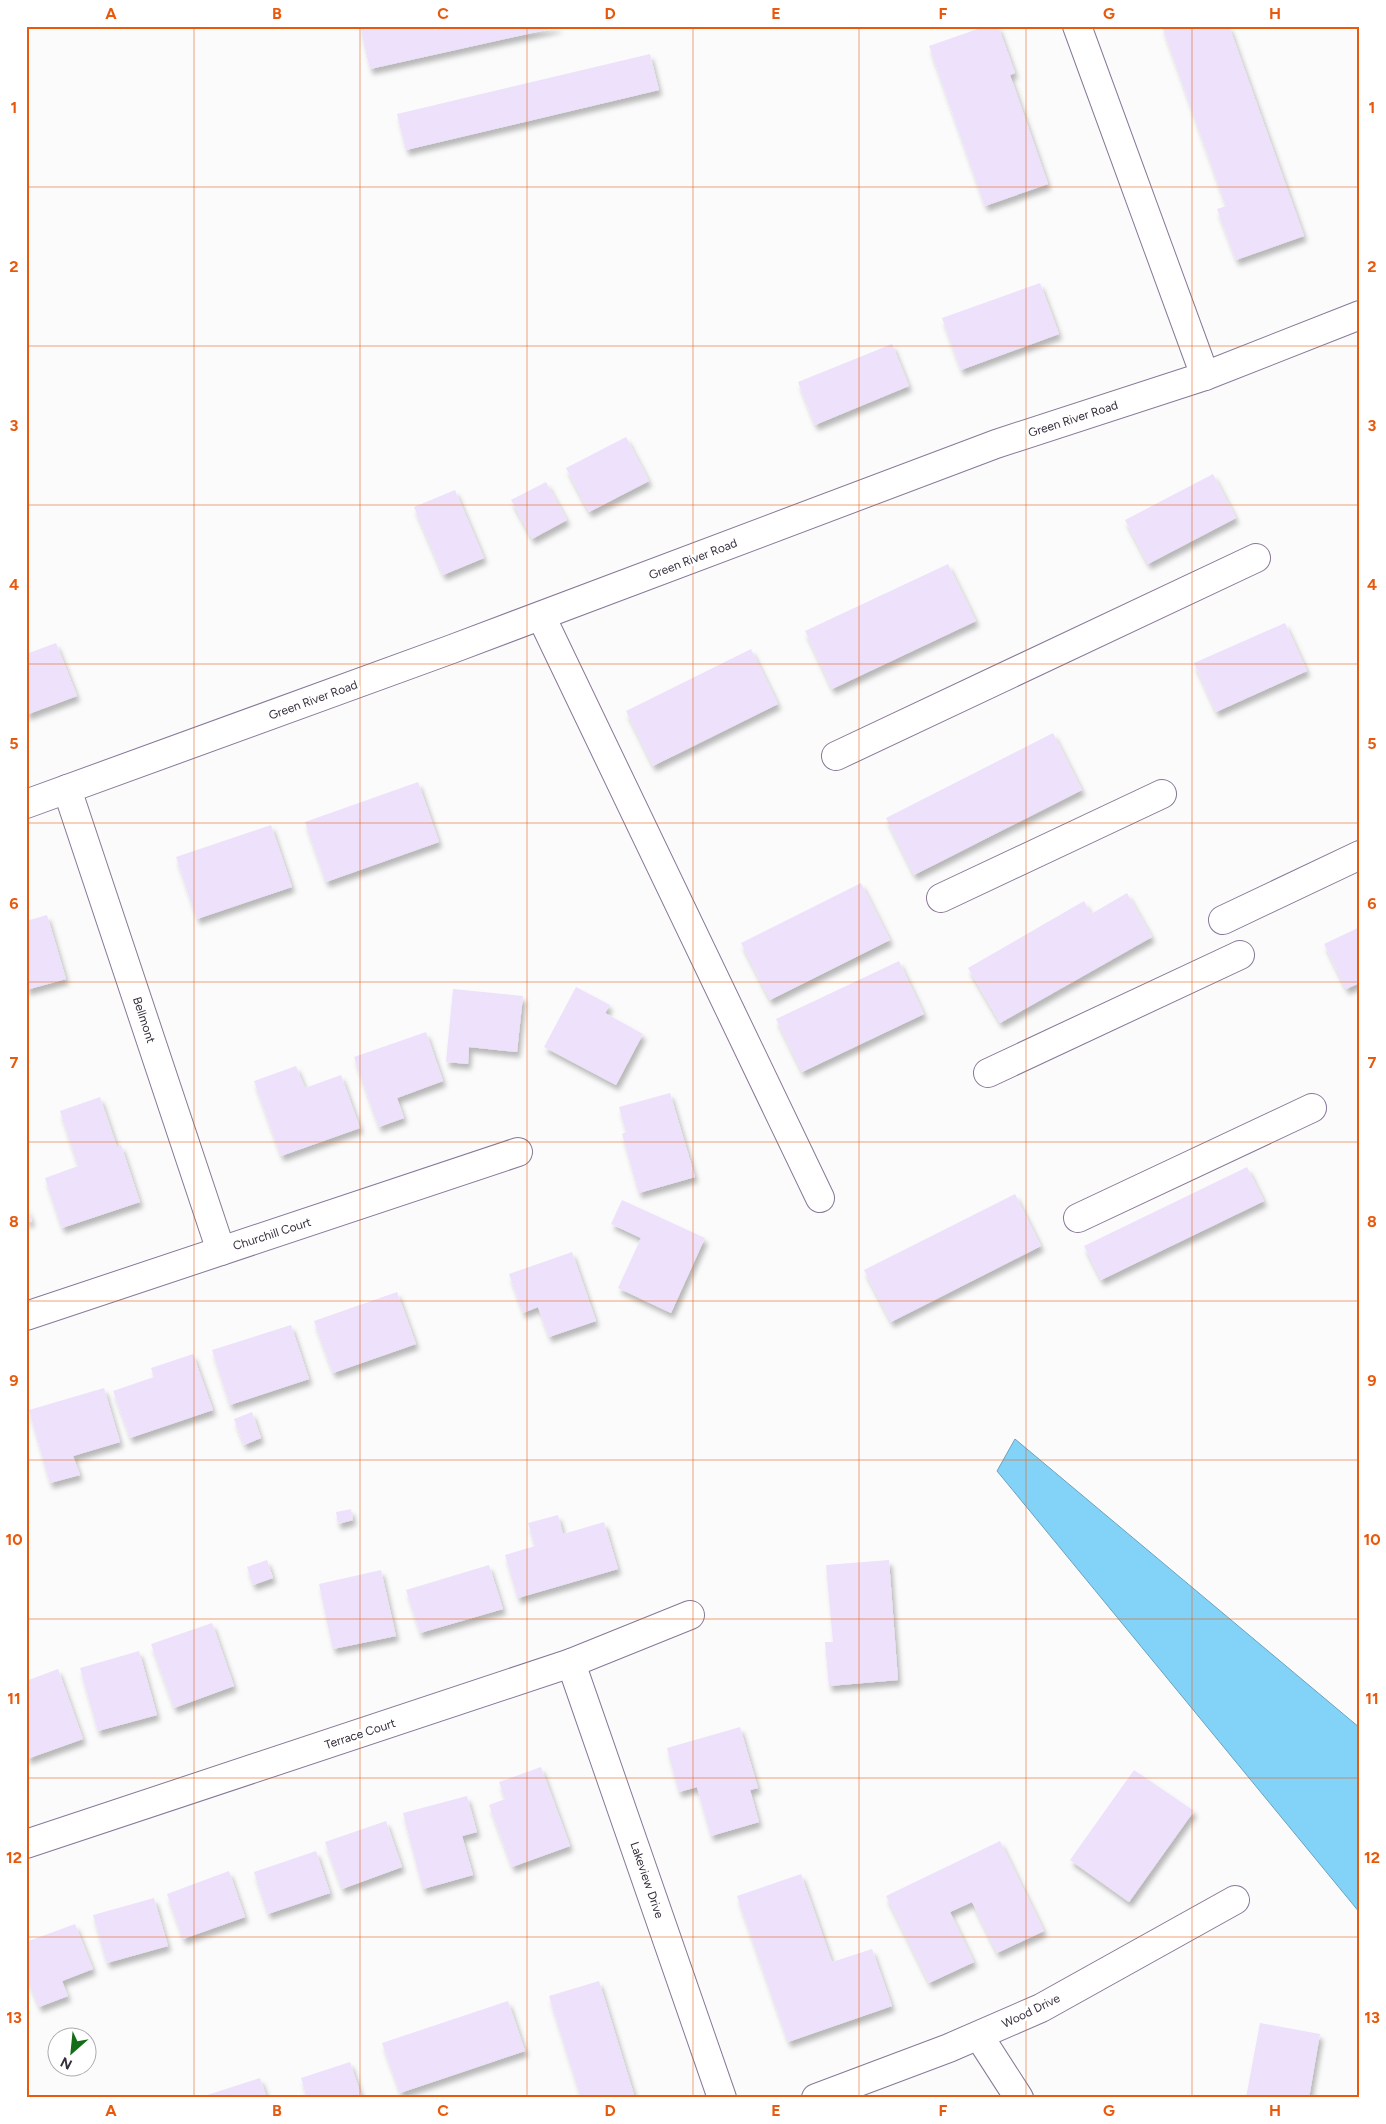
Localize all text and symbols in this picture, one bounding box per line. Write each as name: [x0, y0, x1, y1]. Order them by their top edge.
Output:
text: A: [105, 4, 117, 23]
text: B: [272, 4, 282, 23]
text: C: [437, 4, 449, 23]
text: D: [604, 4, 616, 23]
text: E: [771, 4, 781, 23]
text: F: [939, 4, 948, 23]
text: G: [1103, 4, 1115, 23]
text: H: [1269, 4, 1281, 23]
text: 1: [11, 98, 17, 117]
text: 1: [1369, 98, 1375, 117]
text: 2: [9, 257, 19, 276]
text: 2: [1367, 257, 1377, 276]
street label: Green River Road: [1026, 398, 1120, 440]
text: 3: [10, 416, 19, 435]
text: 3: [1368, 416, 1377, 435]
street label: Green River Road: [647, 536, 739, 582]
text: 4: [9, 575, 19, 594]
text: 4: [1367, 575, 1377, 594]
street label: Green River Road: [267, 677, 359, 723]
text: 5: [9, 734, 19, 753]
text: 5: [1367, 734, 1377, 753]
text: 6: [9, 894, 19, 913]
text: 6: [1367, 894, 1377, 913]
street label: Bellmont: [130, 995, 158, 1045]
text: 7: [10, 1053, 19, 1072]
text: 7: [1368, 1053, 1377, 1072]
text: 8: [9, 1212, 19, 1231]
text: 8: [1367, 1212, 1377, 1231]
street label: Churchill Court: [231, 1215, 313, 1253]
text: 9: [9, 1371, 19, 1390]
text: 9: [1367, 1371, 1377, 1390]
text: 10: [5, 1530, 23, 1549]
text: 10: [1363, 1530, 1381, 1549]
text: 11: [7, 1689, 21, 1708]
text: 11: [1365, 1689, 1379, 1708]
street label: Terrace Court: [323, 1716, 398, 1752]
street label: Lakeview Drive: [627, 1840, 667, 1921]
text: 12: [6, 1848, 22, 1867]
text: 12: [1364, 1848, 1380, 1867]
street label: Wood Drive: [1000, 1991, 1063, 2031]
text: 13: [6, 2008, 22, 2027]
text: 13: [1364, 2008, 1380, 2027]
north arrow: [48, 2026, 98, 2076]
text: N: [58, 2053, 75, 2073]
text: A: [105, 2101, 117, 2120]
text: B: [272, 2101, 282, 2120]
text: C: [437, 2101, 449, 2120]
text: D: [604, 2101, 616, 2120]
text: E: [771, 2101, 781, 2120]
text: F: [939, 2101, 948, 2120]
text: G: [1103, 2101, 1115, 2120]
text: H: [1269, 2101, 1281, 2120]

